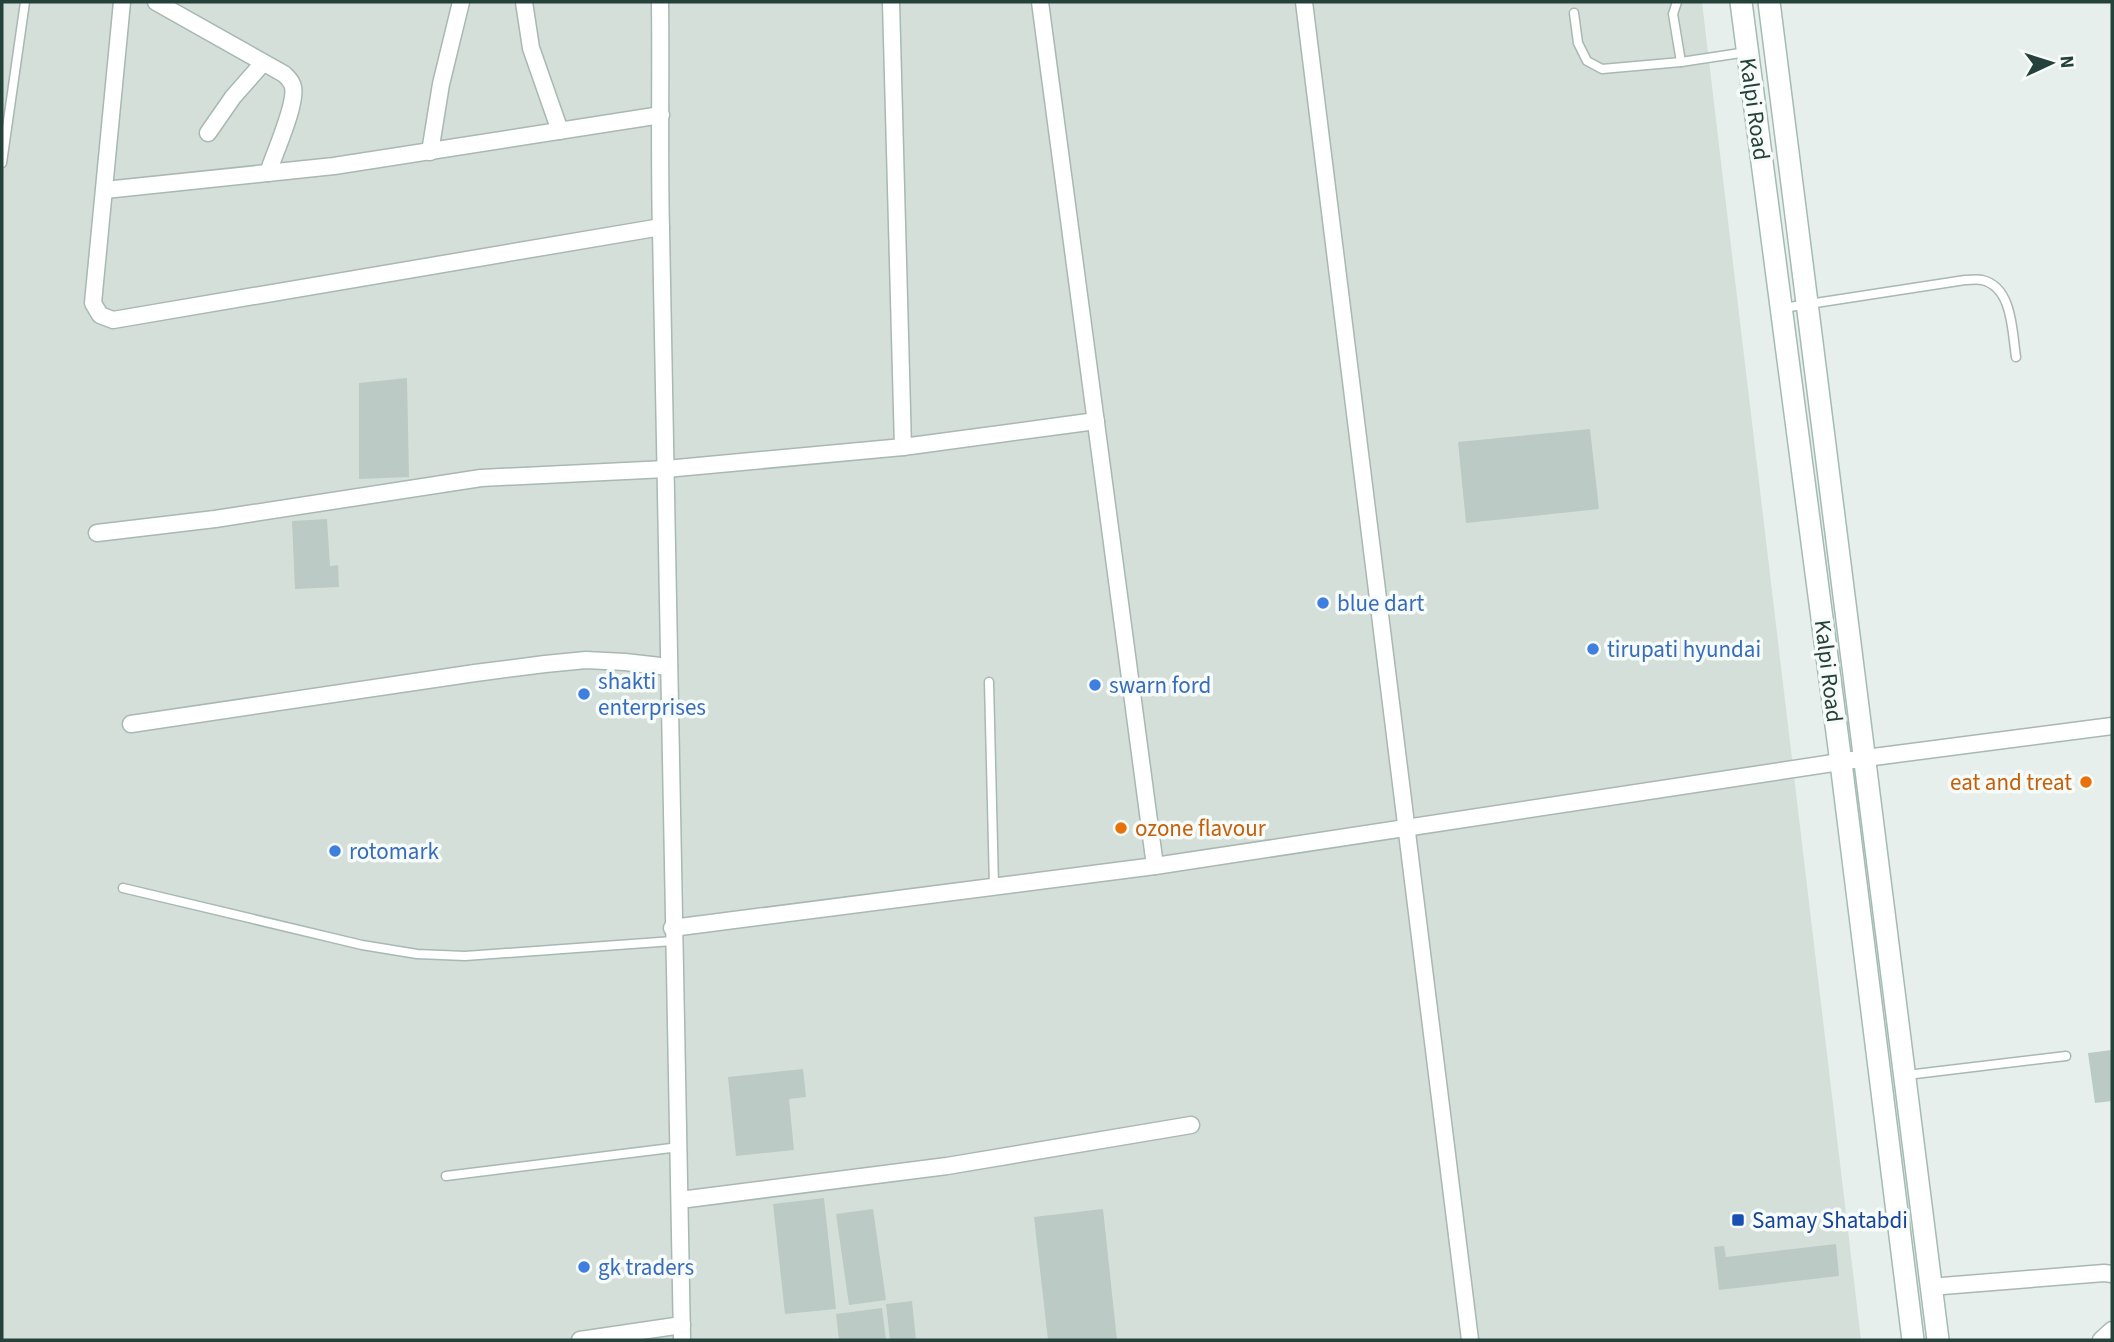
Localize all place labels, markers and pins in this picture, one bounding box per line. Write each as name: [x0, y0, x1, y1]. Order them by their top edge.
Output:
place label: blue dart: [1337, 587, 1424, 620]
marker: blue dart: [1315, 595, 1331, 611]
place label: tirupati hyundai: [1607, 633, 1761, 666]
marker: tirupati hyundai: [1585, 641, 1601, 657]
place label: shakti enterprises: [598, 665, 706, 724]
place label: swarn ford: [1109, 669, 1211, 702]
marker: swarn ford: [1087, 677, 1103, 693]
marker: shakti enterprises: [576, 686, 592, 702]
place label: eat and treat: [1950, 766, 2072, 799]
marker: eat and treat: [2078, 774, 2094, 790]
place label: ozone flavour: [1135, 812, 1267, 845]
marker: ozone flavour: [1113, 820, 1129, 836]
place label: rotomark: [349, 835, 439, 868]
marker: rotomark: [327, 843, 343, 859]
place label: Samay Shatabdi: [1752, 1204, 1908, 1237]
marker: Samay Shatabdi: [1730, 1212, 1746, 1228]
place label: gk traders: [598, 1251, 694, 1284]
marker: gk traders: [576, 1259, 592, 1275]

